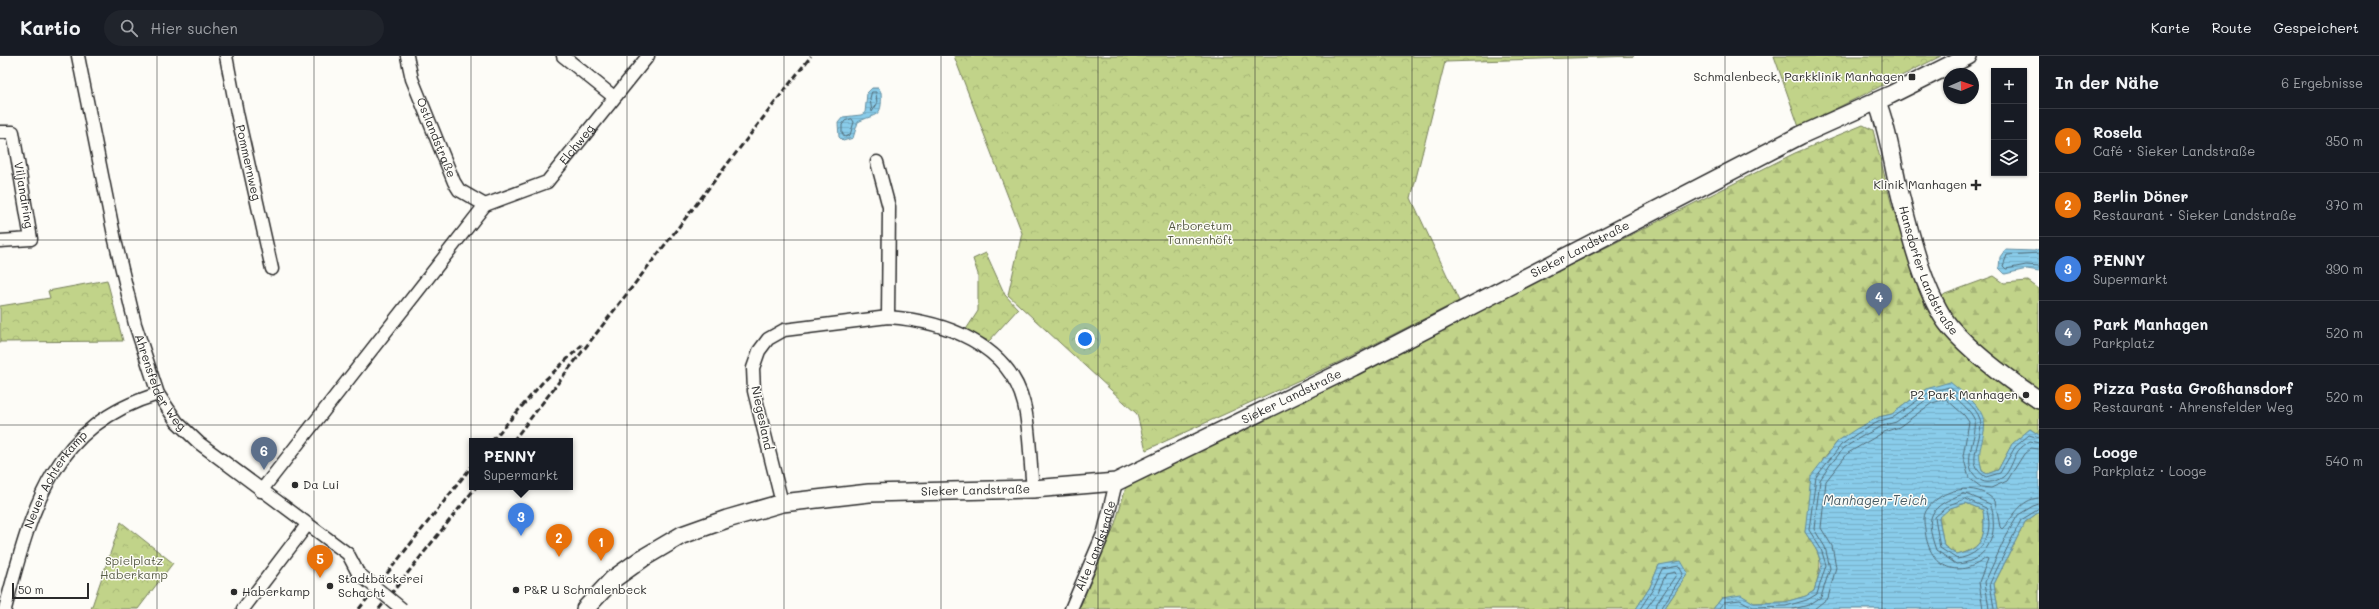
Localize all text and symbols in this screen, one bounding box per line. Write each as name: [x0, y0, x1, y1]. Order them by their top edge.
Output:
search box: [104, 10, 384, 46]
text: Kartio: [20, 15, 80, 40]
icon: search: [118, 17, 140, 39]
text: Hier suchen: [150, 18, 238, 38]
text: Karte: [2151, 18, 2190, 37]
text: Route: [2212, 18, 2252, 37]
text: Gespeichert: [2274, 18, 2359, 37]
place label: Schmalenbeck, Parkklinik Manhagen: [1694, 68, 1904, 84]
north arrow: [1943, 68, 1979, 104]
map controls: [1991, 68, 2027, 176]
button: +: [1991, 68, 2027, 104]
text: In der Nähe: [2055, 71, 2159, 93]
marker: Schmalenbeck, Parkklinik Manhagen: [1907, 72, 1917, 82]
text: 6 Ergebnisse: [2281, 74, 2363, 91]
street label: Ostlandstraße: [413, 95, 460, 180]
button: −: [1991, 104, 2027, 140]
street label: Elchweg: [555, 120, 597, 168]
text: Rosela: [2093, 122, 2142, 142]
street label: Pommernweg: [233, 123, 265, 202]
text: 1: [2065, 132, 2071, 149]
text: 350 m: [2325, 132, 2363, 149]
button: layers: [1991, 140, 2027, 176]
text: Café · Sieker Landstraße: [2093, 142, 2255, 159]
street label: Viljandiring: [11, 160, 38, 229]
place label: Klinik Manhagen: [1874, 176, 1967, 192]
marker: Klinik Manhagen: [1970, 179, 1982, 191]
text: Berlin Döner: [2093, 186, 2188, 206]
text: 2: [2064, 196, 2072, 213]
text: 370 m: [2326, 196, 2363, 213]
street label: Hansdorfer Landstraße: [1896, 204, 1962, 338]
text: Restaurant · Sieker Landstraße: [2093, 206, 2296, 223]
street label: Sieker Landstraße: [1527, 216, 1632, 281]
park label: Arboretum Tannenhöft: [1167, 217, 1233, 247]
text: PENNY: [2093, 250, 2145, 270]
text: 3: [2064, 260, 2072, 277]
text: 390 m: [2325, 260, 2363, 277]
text: Supermarkt: [2093, 270, 2168, 287]
pin: 4: [1866, 283, 1892, 316]
text: Park Manhagen: [2093, 314, 2208, 334]
text: 4: [2064, 324, 2072, 341]
text: 520 m: [2326, 324, 2363, 341]
your location: [1075, 329, 1095, 349]
street label: Ahrensfelder Weg: [132, 332, 190, 434]
text: Parkplatz: [2093, 334, 2155, 351]
street label: Sieker Landstraße: [1238, 365, 1344, 427]
text: Pizza Pasta Großhansdorf: [2093, 378, 2293, 398]
street label: Niegesland: [748, 384, 778, 452]
place label: P2 Park Manhagen: [1910, 386, 2018, 402]
text: 5: [2064, 388, 2072, 405]
text: 520 m: [2326, 388, 2363, 405]
marker: P2 Park Manhagen: [2021, 390, 2031, 400]
text: Restaurant · Ahrensfelder Weg: [2093, 398, 2293, 415]
street label: Neuer Achterkamp: [20, 427, 90, 530]
pin: 6: [251, 437, 277, 470]
popup: [469, 438, 573, 490]
text: Looge: [2093, 442, 2138, 462]
text: PENNY: [484, 446, 536, 466]
text: 6: [2064, 452, 2072, 469]
text: 540 m: [2325, 452, 2363, 469]
text: Parkplatz · Looge: [2093, 462, 2207, 479]
text: Supermarkt: [484, 466, 558, 483]
place label: Da Lui: [303, 476, 339, 492]
marker: Da Lui: [290, 480, 300, 490]
street label: Sieker Landstraße: [921, 480, 1030, 499]
water label: Manhagen-Teich: [1823, 491, 1927, 508]
street label: Alte Landstraße: [1071, 499, 1118, 593]
pin: 3: [508, 503, 534, 536]
pin: 2: [546, 524, 572, 557]
pin: 1: [588, 528, 614, 561]
pin: 5: [307, 545, 333, 578]
park label: Spielplatz Haberkamp: [100, 552, 168, 582]
place label: Stadtbäckerei Schacht: [338, 570, 424, 600]
scale bar: [12, 581, 89, 600]
marker: Stadtbäckerei Schacht: [325, 581, 335, 591]
place label: P&R U Schmalenbeck: [524, 581, 647, 597]
text: 50 m: [18, 582, 44, 597]
place label: Haberkamp: [242, 583, 310, 599]
marker: P&R U Schmalenbeck: [511, 585, 521, 595]
marker: Haberkamp: [229, 587, 239, 597]

